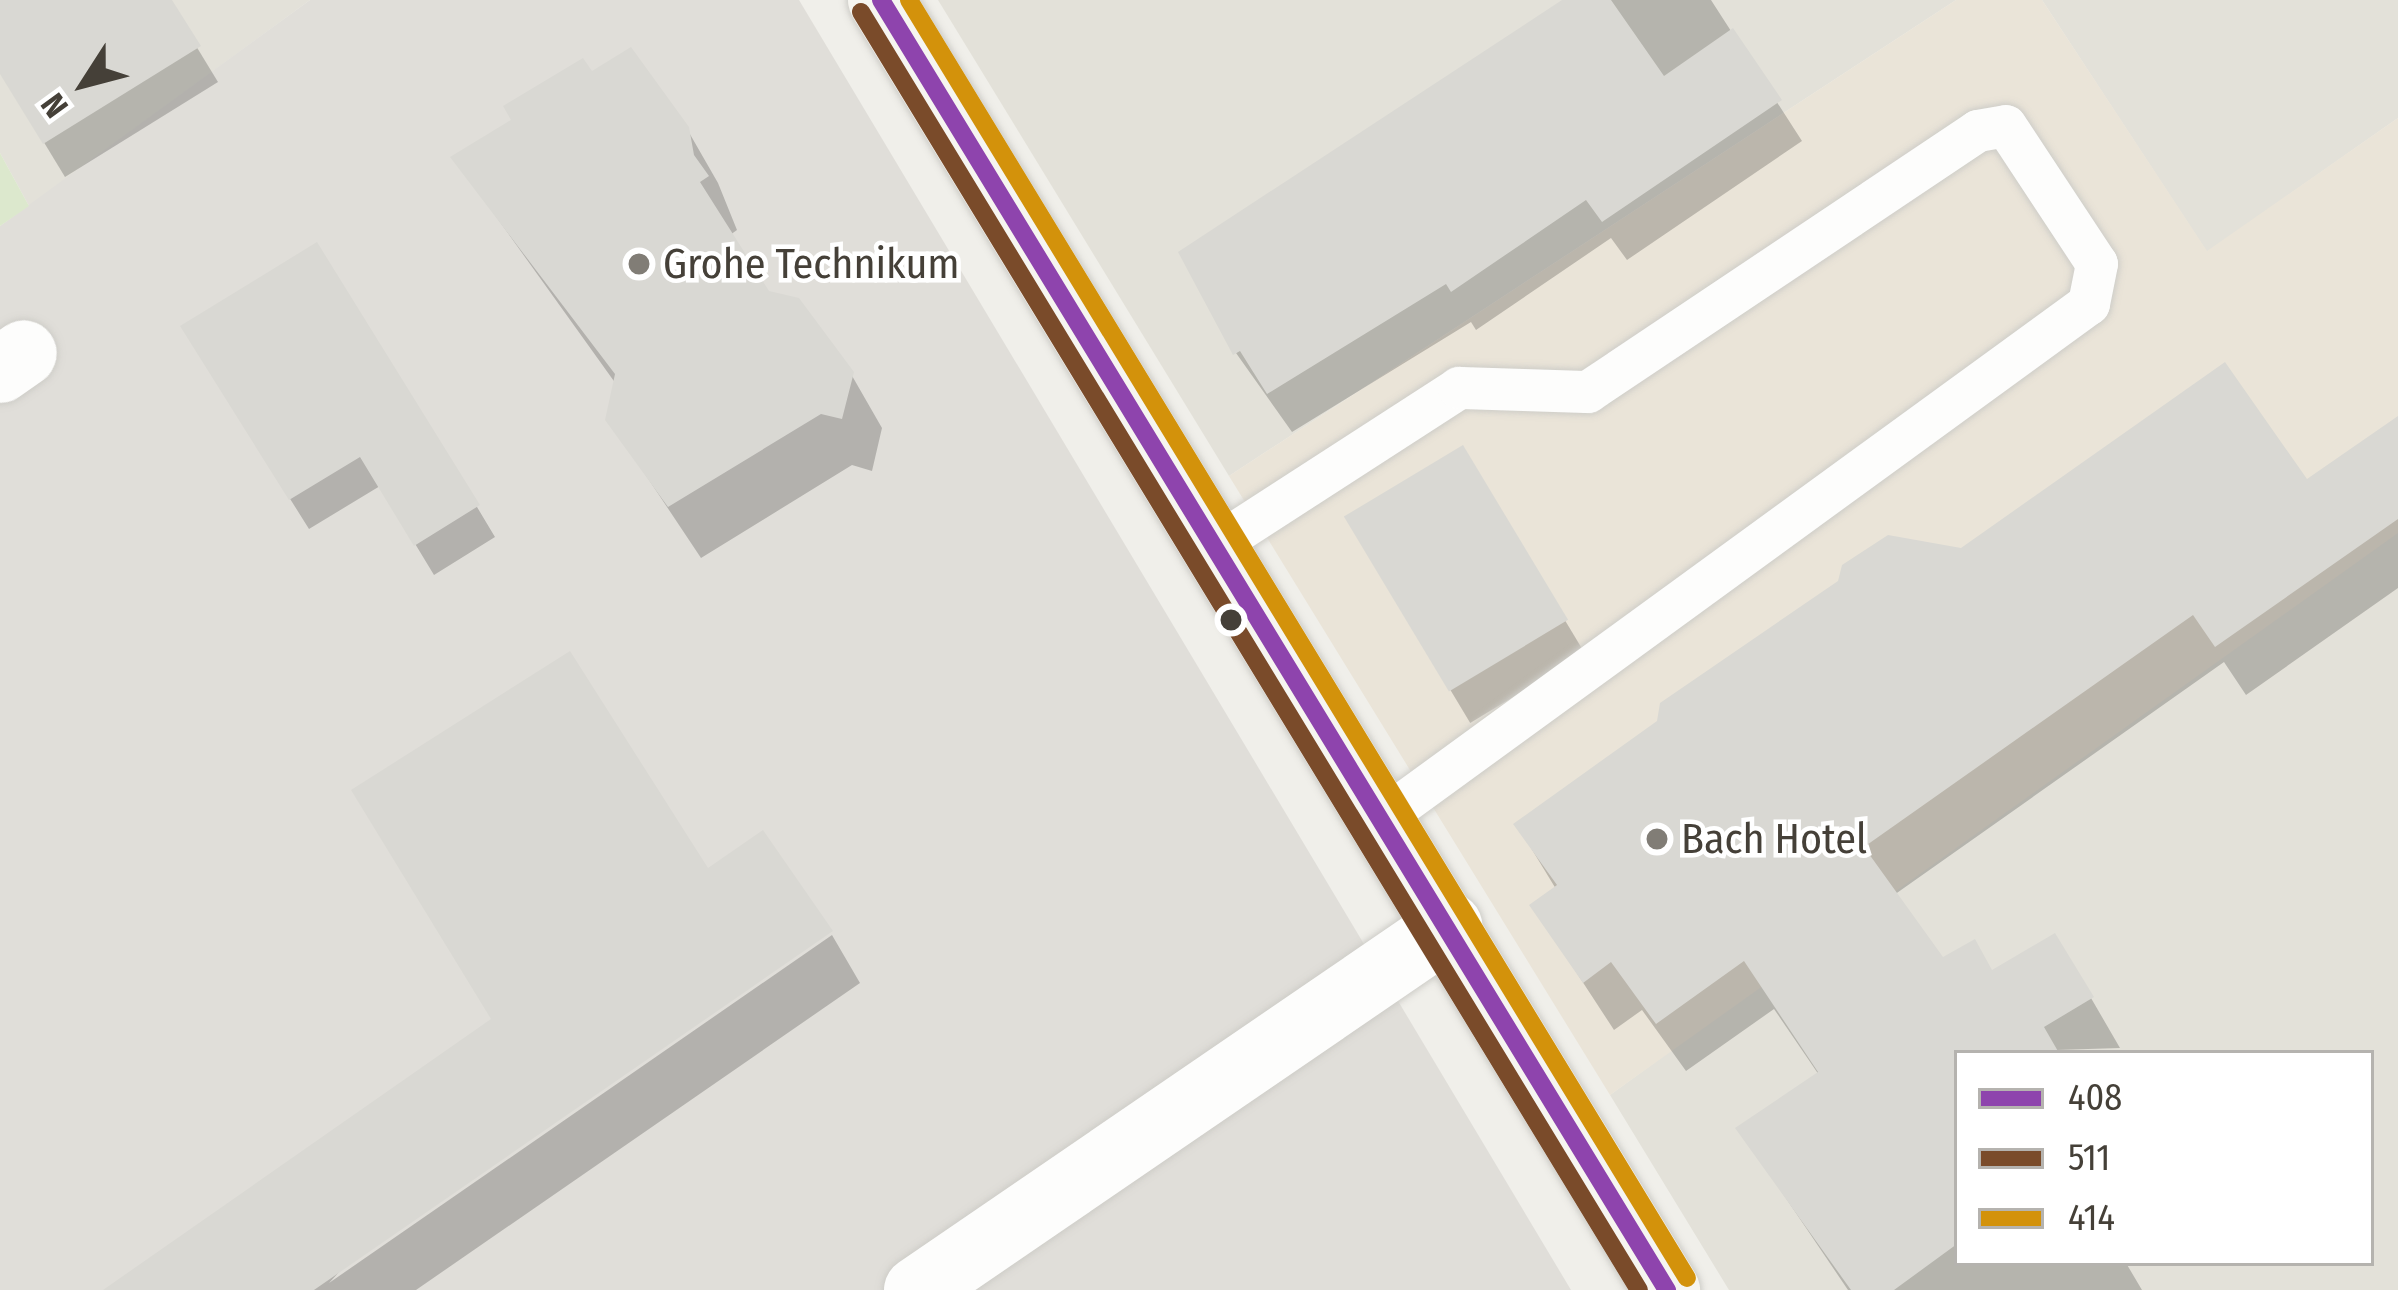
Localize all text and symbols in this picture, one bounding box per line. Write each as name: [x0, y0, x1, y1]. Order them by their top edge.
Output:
north arrow: [24, 24, 144, 144]
text: N: [33, 85, 77, 125]
place label: Grohe Technikum: [663, 239, 960, 289]
marker: Grohe Technikum: [626, 251, 652, 277]
unlabelled marker: [1220, 609, 1242, 631]
place label: Bach Hotel: [1681, 814, 1867, 864]
marker: Bach Hotel: [1644, 826, 1670, 852]
legend: [1954, 1050, 2374, 1266]
text: 408: [2068, 1076, 2122, 1120]
text: 511: [2068, 1136, 2110, 1180]
text: 414: [2068, 1196, 2115, 1240]

